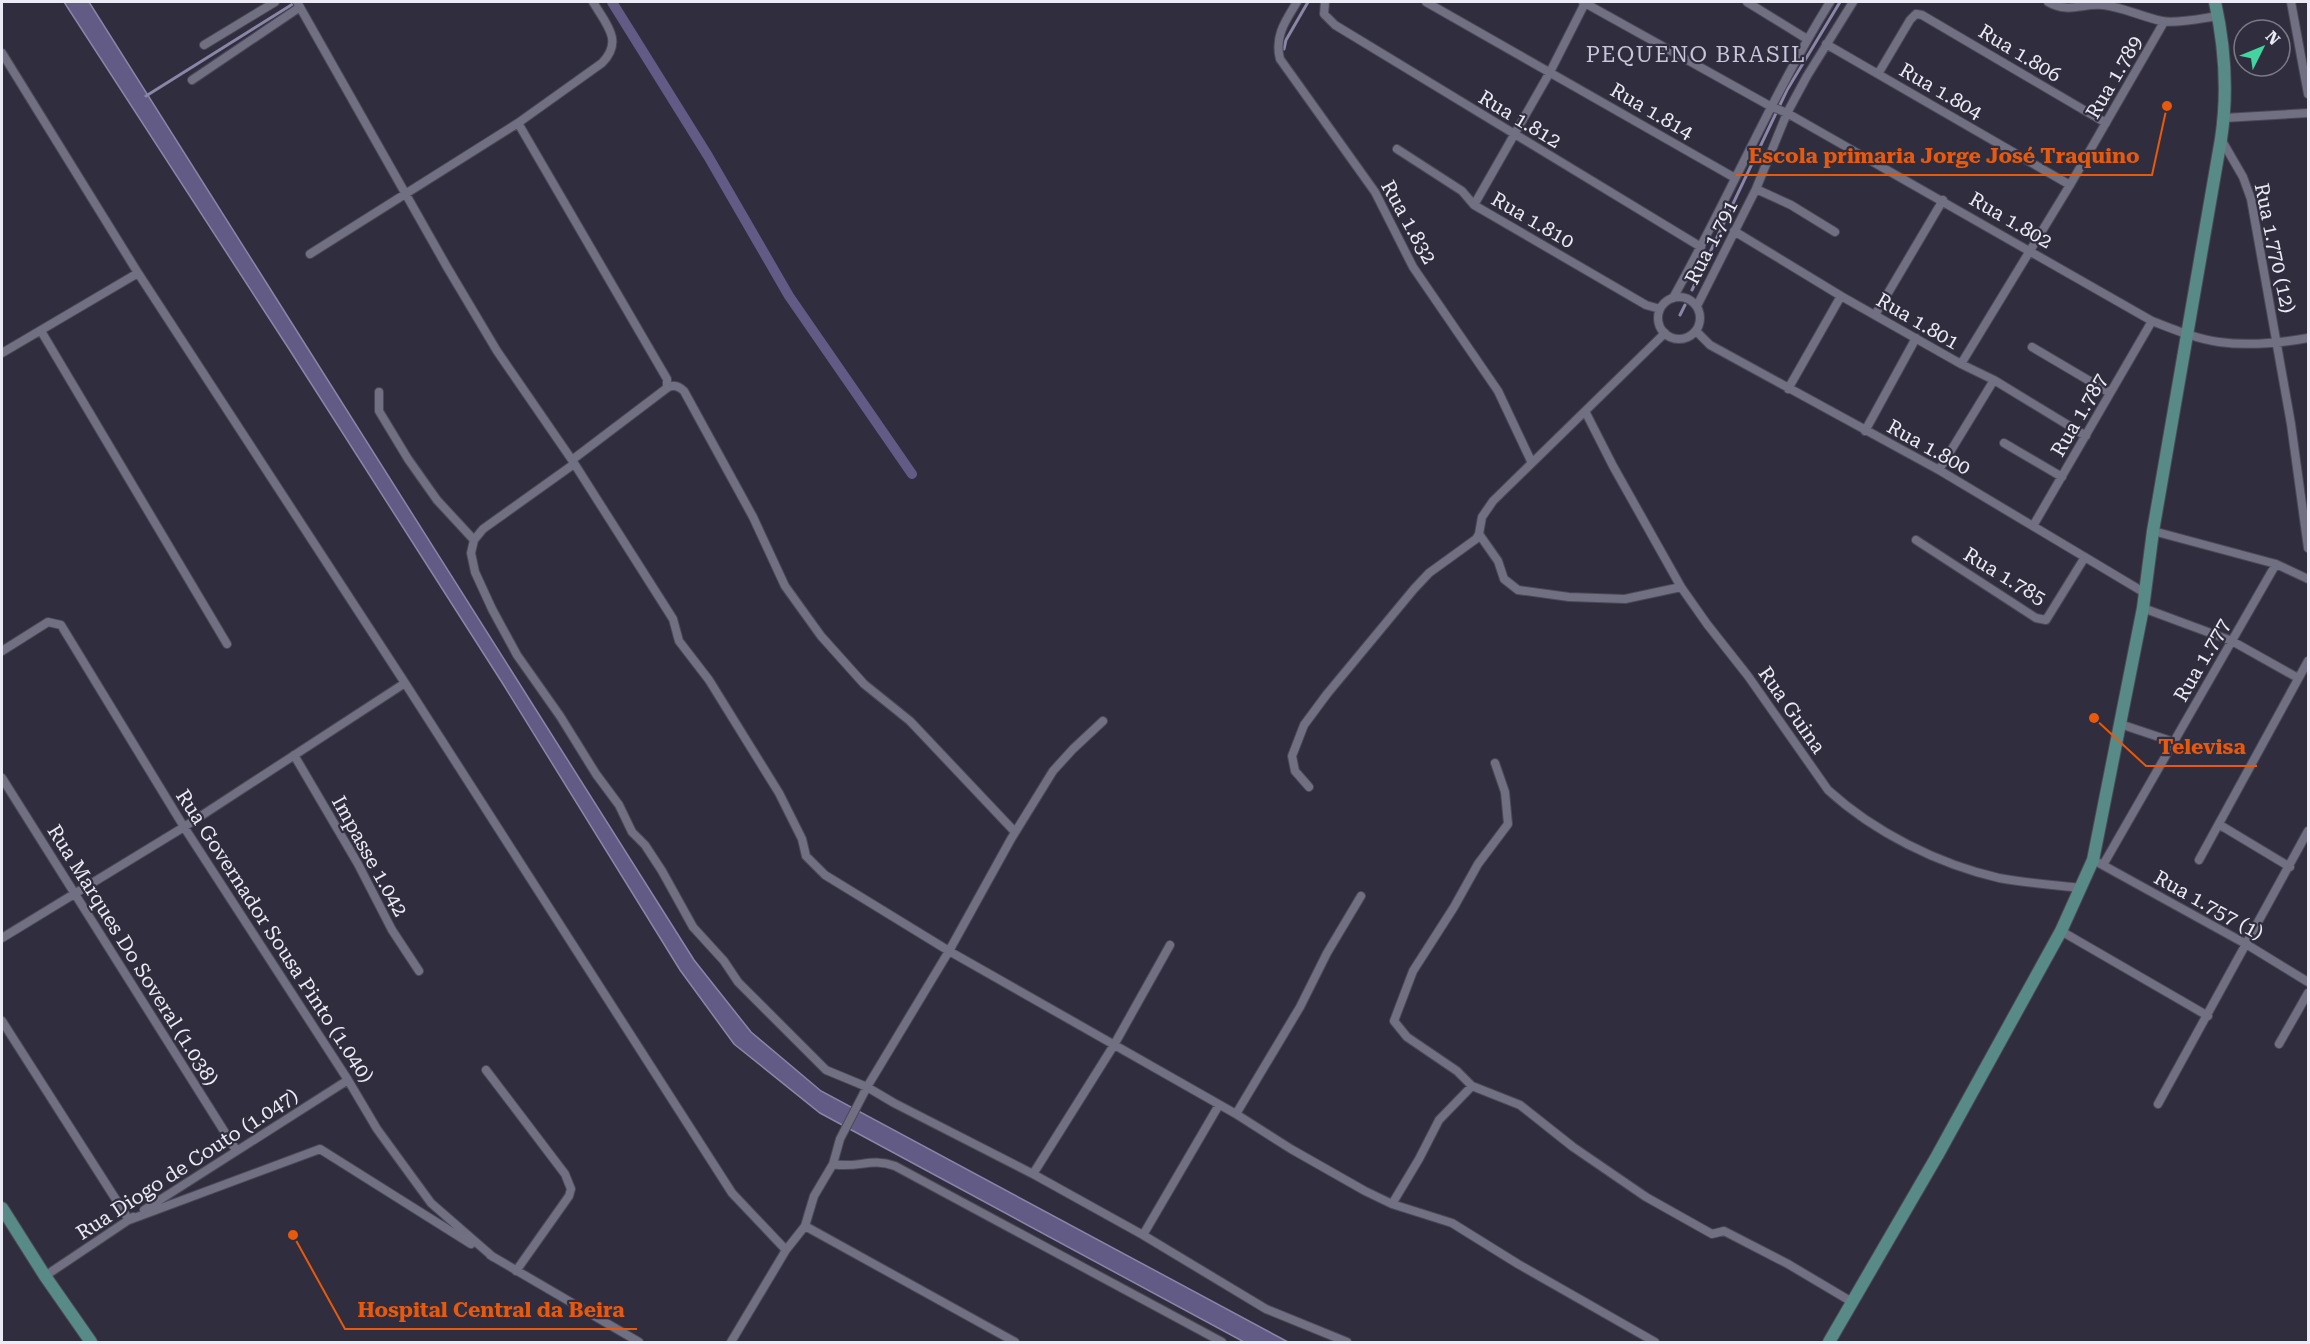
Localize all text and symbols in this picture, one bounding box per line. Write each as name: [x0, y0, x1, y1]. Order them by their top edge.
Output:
north arrow: [2232, 18, 2292, 78]
street label: Rua 1.806: [1974, 19, 2066, 87]
text: N: [2261, 27, 2284, 49]
street label: Rua 1.789: [2081, 31, 2147, 123]
district label: PEQUENO BRASIL: [1586, 42, 1806, 67]
street label: Rua 1.804: [1895, 58, 1987, 125]
street label: Rua 1.814: [1606, 78, 1698, 145]
street label: Rua 1.812: [1474, 85, 1566, 153]
callout: Escola primaria Jorge José Traquino: [1736, 136, 2152, 175]
text: Escola primaria Jorge José Traquino: [1748, 144, 2140, 168]
street label: Rua 1.832: [1376, 176, 1442, 268]
street label: Rua 1.770 (12): [2250, 181, 2300, 315]
street label: Rua 1.810: [1487, 187, 1579, 253]
street label: Rua 1.802: [1965, 187, 2057, 253]
street label: Rua 1.791: [1679, 196, 1743, 288]
street label: Rua 1.801: [1872, 288, 1964, 354]
street label: Rua 1.787: [2046, 369, 2112, 461]
street label: Rua 1.800: [1883, 414, 1975, 480]
street label: Rua 1.785: [1959, 542, 2051, 610]
street label: Rua 1.777: [2169, 614, 2235, 706]
street label: Rua Guina: [1753, 662, 1831, 758]
callout: Televisa: [2146, 727, 2257, 766]
text: Televisa: [2158, 735, 2246, 759]
street label: Rua Governador Sousa Pinto (1.040): [171, 785, 379, 1087]
street label: Impasse 1.042: [327, 791, 413, 921]
street label: Rua Marques Do Soveral (1.038): [42, 820, 224, 1090]
street label: Rua 1.757 (1): [2150, 865, 2268, 945]
street label: Rua Diogo de Couto (1.047): [72, 1083, 302, 1245]
callout: Hospital Central da Beira: [345, 1290, 637, 1329]
text: Hospital Central da Beira: [357, 1298, 625, 1322]

